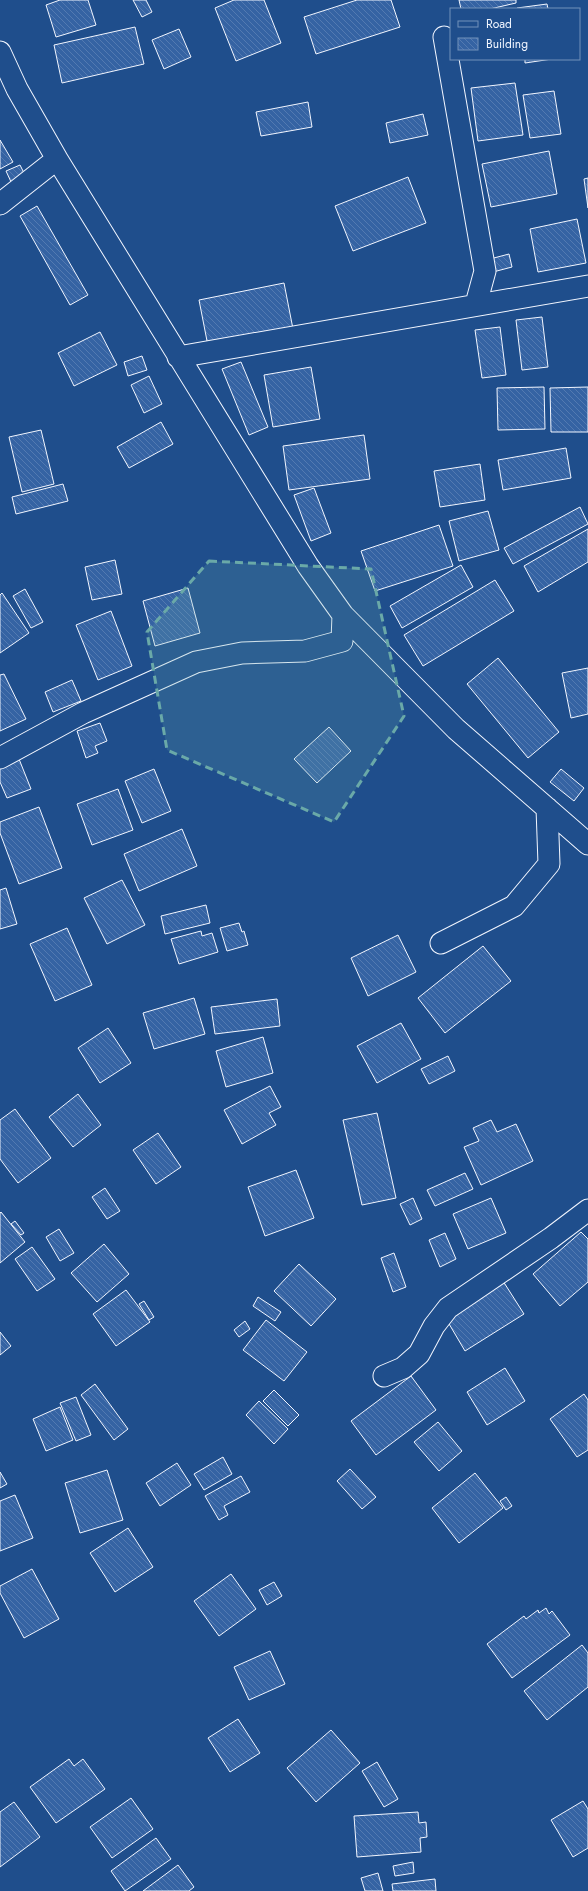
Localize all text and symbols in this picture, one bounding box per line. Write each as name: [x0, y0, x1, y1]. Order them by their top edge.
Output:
legend: [450, 8, 580, 60]
text: Road: [486, 15, 512, 33]
text: Building: [486, 35, 528, 53]

